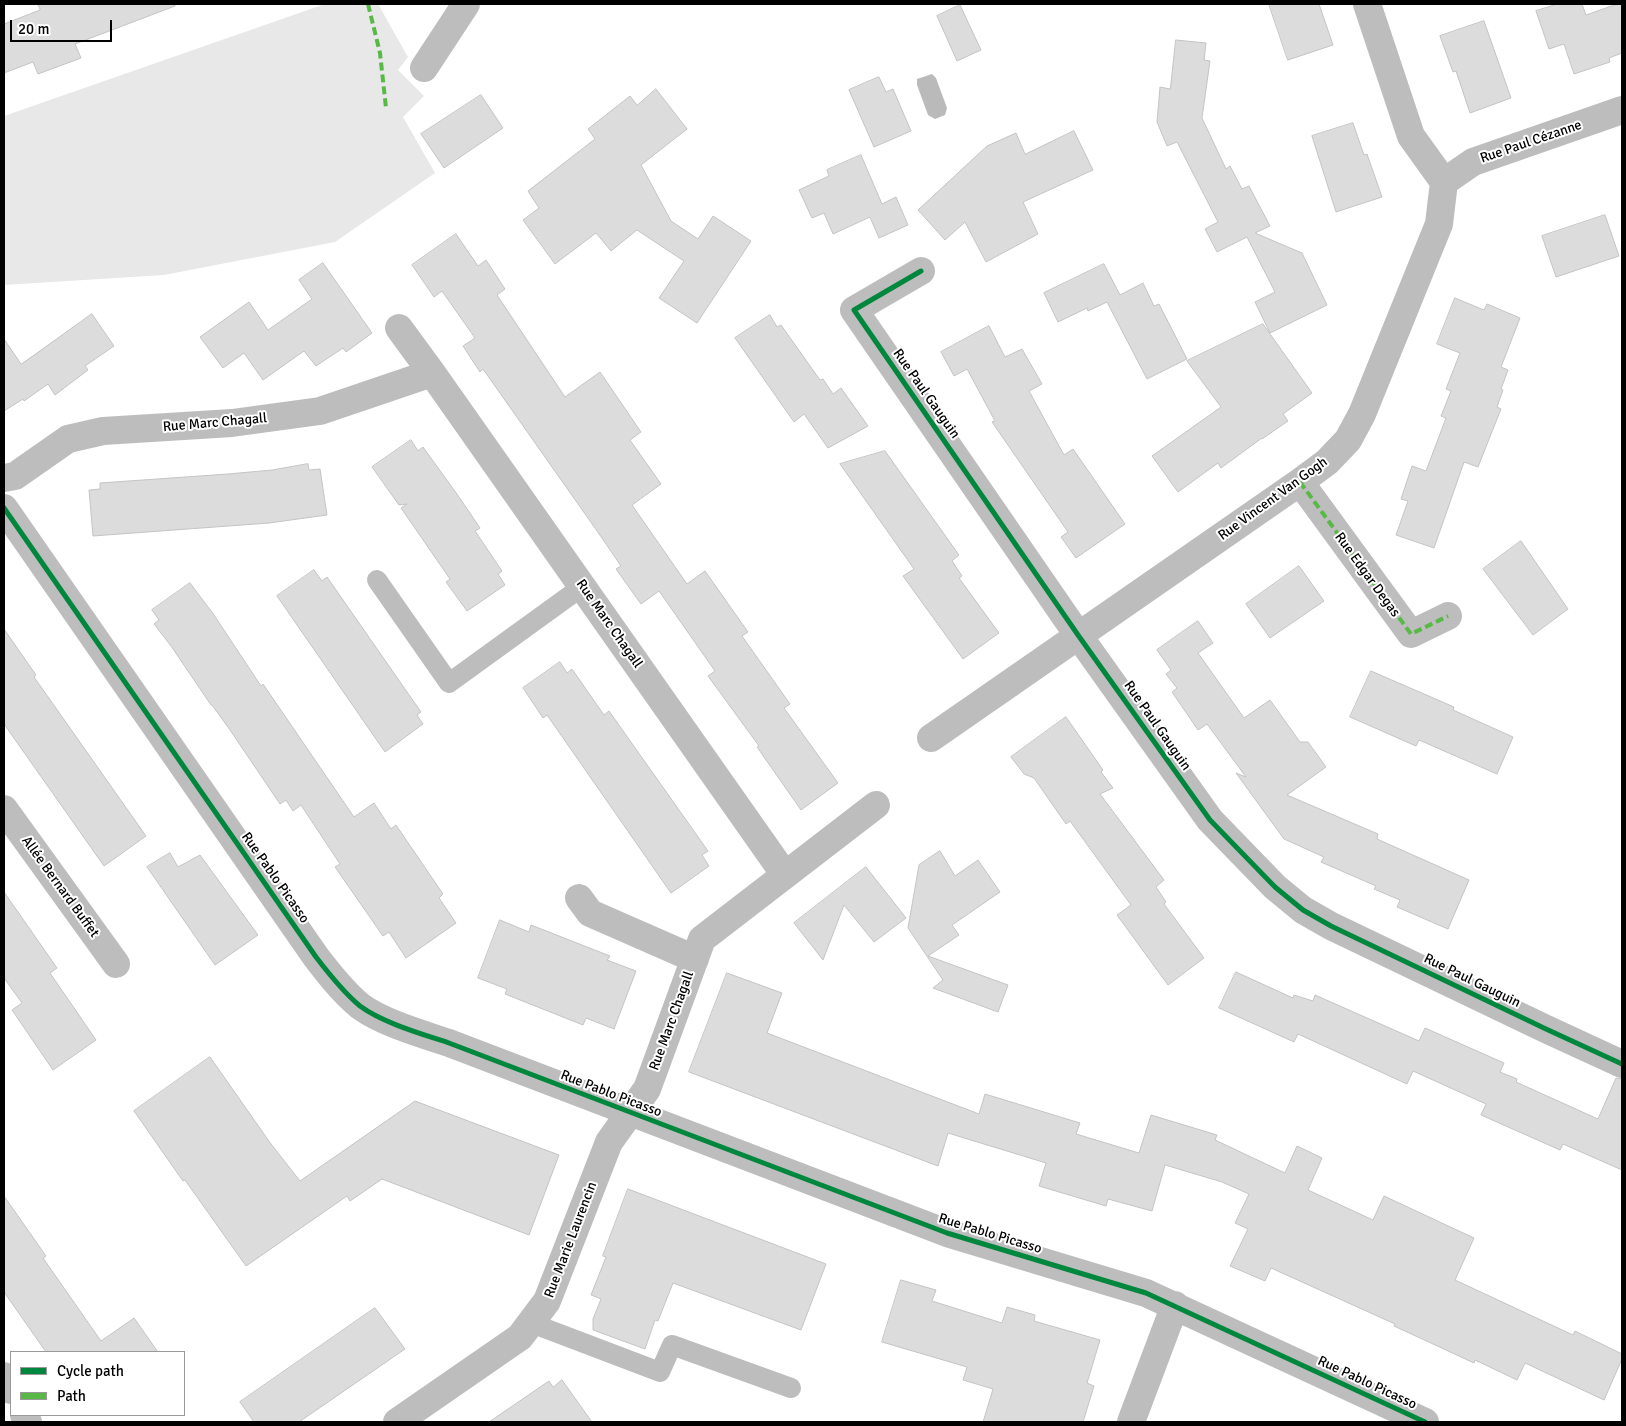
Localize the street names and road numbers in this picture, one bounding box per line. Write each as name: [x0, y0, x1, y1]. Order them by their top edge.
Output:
street label: Rue Paul Cézanne: [1478, 117, 1584, 167]
street label: Rue Paul Gauguin: [889, 346, 963, 442]
street label: Rue Marc Chagall: [162, 410, 268, 436]
street label: Rue Vincent Van Gogh: [1215, 454, 1331, 544]
street label: Rue Edgar Degas: [1331, 529, 1403, 621]
street label: Rue Marc Chagall: [572, 576, 646, 672]
street label: Rue Paul Gauguin: [1120, 678, 1194, 774]
street label: Rue Pablo Picasso: [237, 829, 313, 927]
street label: Allée Bernard Buffet: [18, 833, 102, 941]
street label: Rue Paul Gauguin: [1421, 950, 1523, 1012]
street label: Rue Marc Chagall: [646, 969, 698, 1073]
street label: Rue Pablo Picasso: [558, 1067, 664, 1121]
street label: Rue Marie Laurencin: [541, 1180, 601, 1300]
street label: Rue Pablo Picasso: [936, 1210, 1044, 1258]
street label: Rue Pablo Picasso: [1315, 1353, 1419, 1413]

